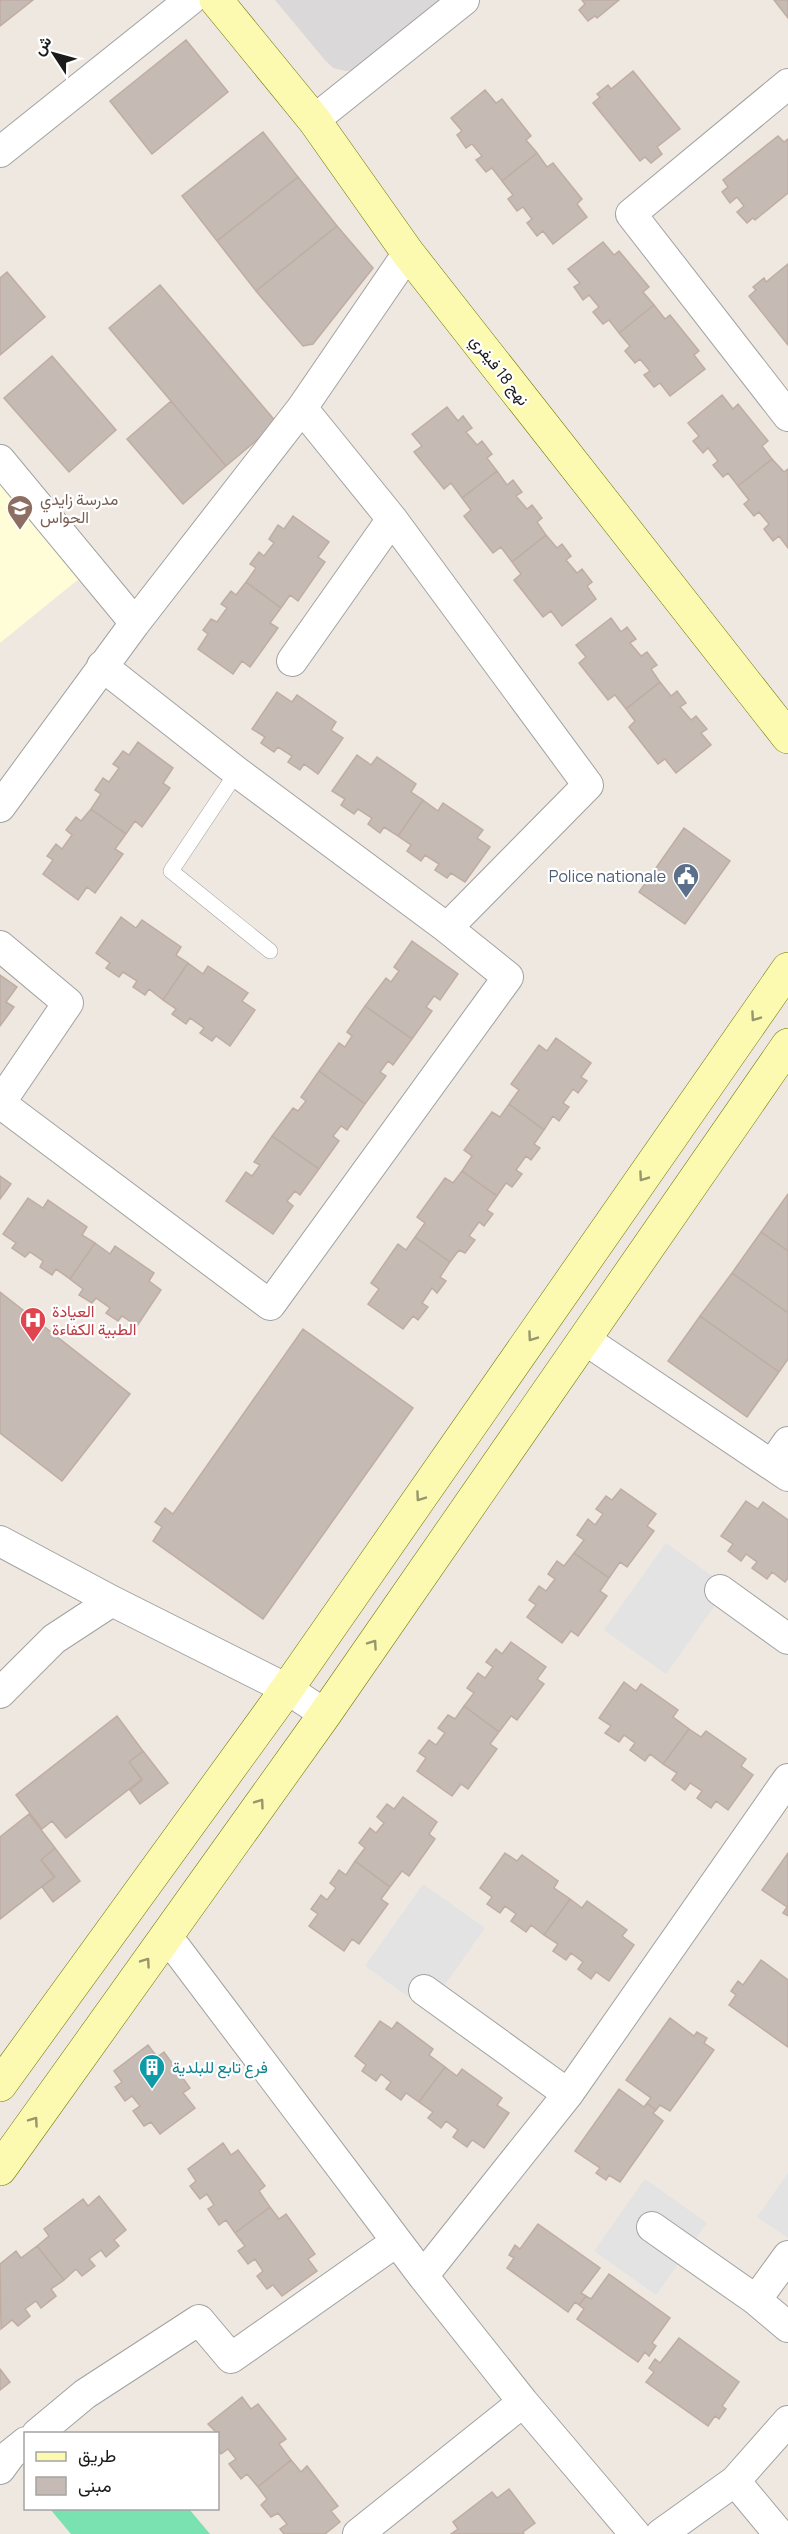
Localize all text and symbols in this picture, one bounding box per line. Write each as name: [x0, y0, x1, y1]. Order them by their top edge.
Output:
north arrow: [24, 24, 84, 84]
text: ش: [27, 31, 56, 59]
street label: نهج 18 فيفري: [463, 330, 535, 412]
place label: مدرسة زايدي الحواس: [40, 488, 118, 528]
school or university icon: مدرسة زايدي الحواس: [5, 493, 35, 531]
public building icon: Police nationale: [671, 861, 701, 899]
place label: Police nationale: [549, 865, 666, 887]
one-way arrow: [751, 1011, 762, 1022]
one-way arrow: [639, 1171, 650, 1182]
place label: العيادة الطبية الكفاءة: [52, 1300, 137, 1340]
hospital icon: العيادة الطبية الكفاءة: [18, 1305, 48, 1343]
one-way arrow: [528, 1331, 539, 1342]
one-way arrow: [416, 1491, 427, 1502]
one-way arrow: [366, 1640, 377, 1651]
one-way arrow: [253, 1799, 264, 1810]
one-way arrow: [139, 1957, 150, 1968]
building icon: فرع تابع للبلدية: [137, 2052, 167, 2090]
place label: فرع تابع للبلدية: [172, 2056, 268, 2079]
one-way arrow: [27, 2117, 38, 2128]
legend: [24, 2432, 219, 2510]
text: طريق: [78, 2443, 116, 2467]
text: مبنى: [78, 2473, 112, 2497]

